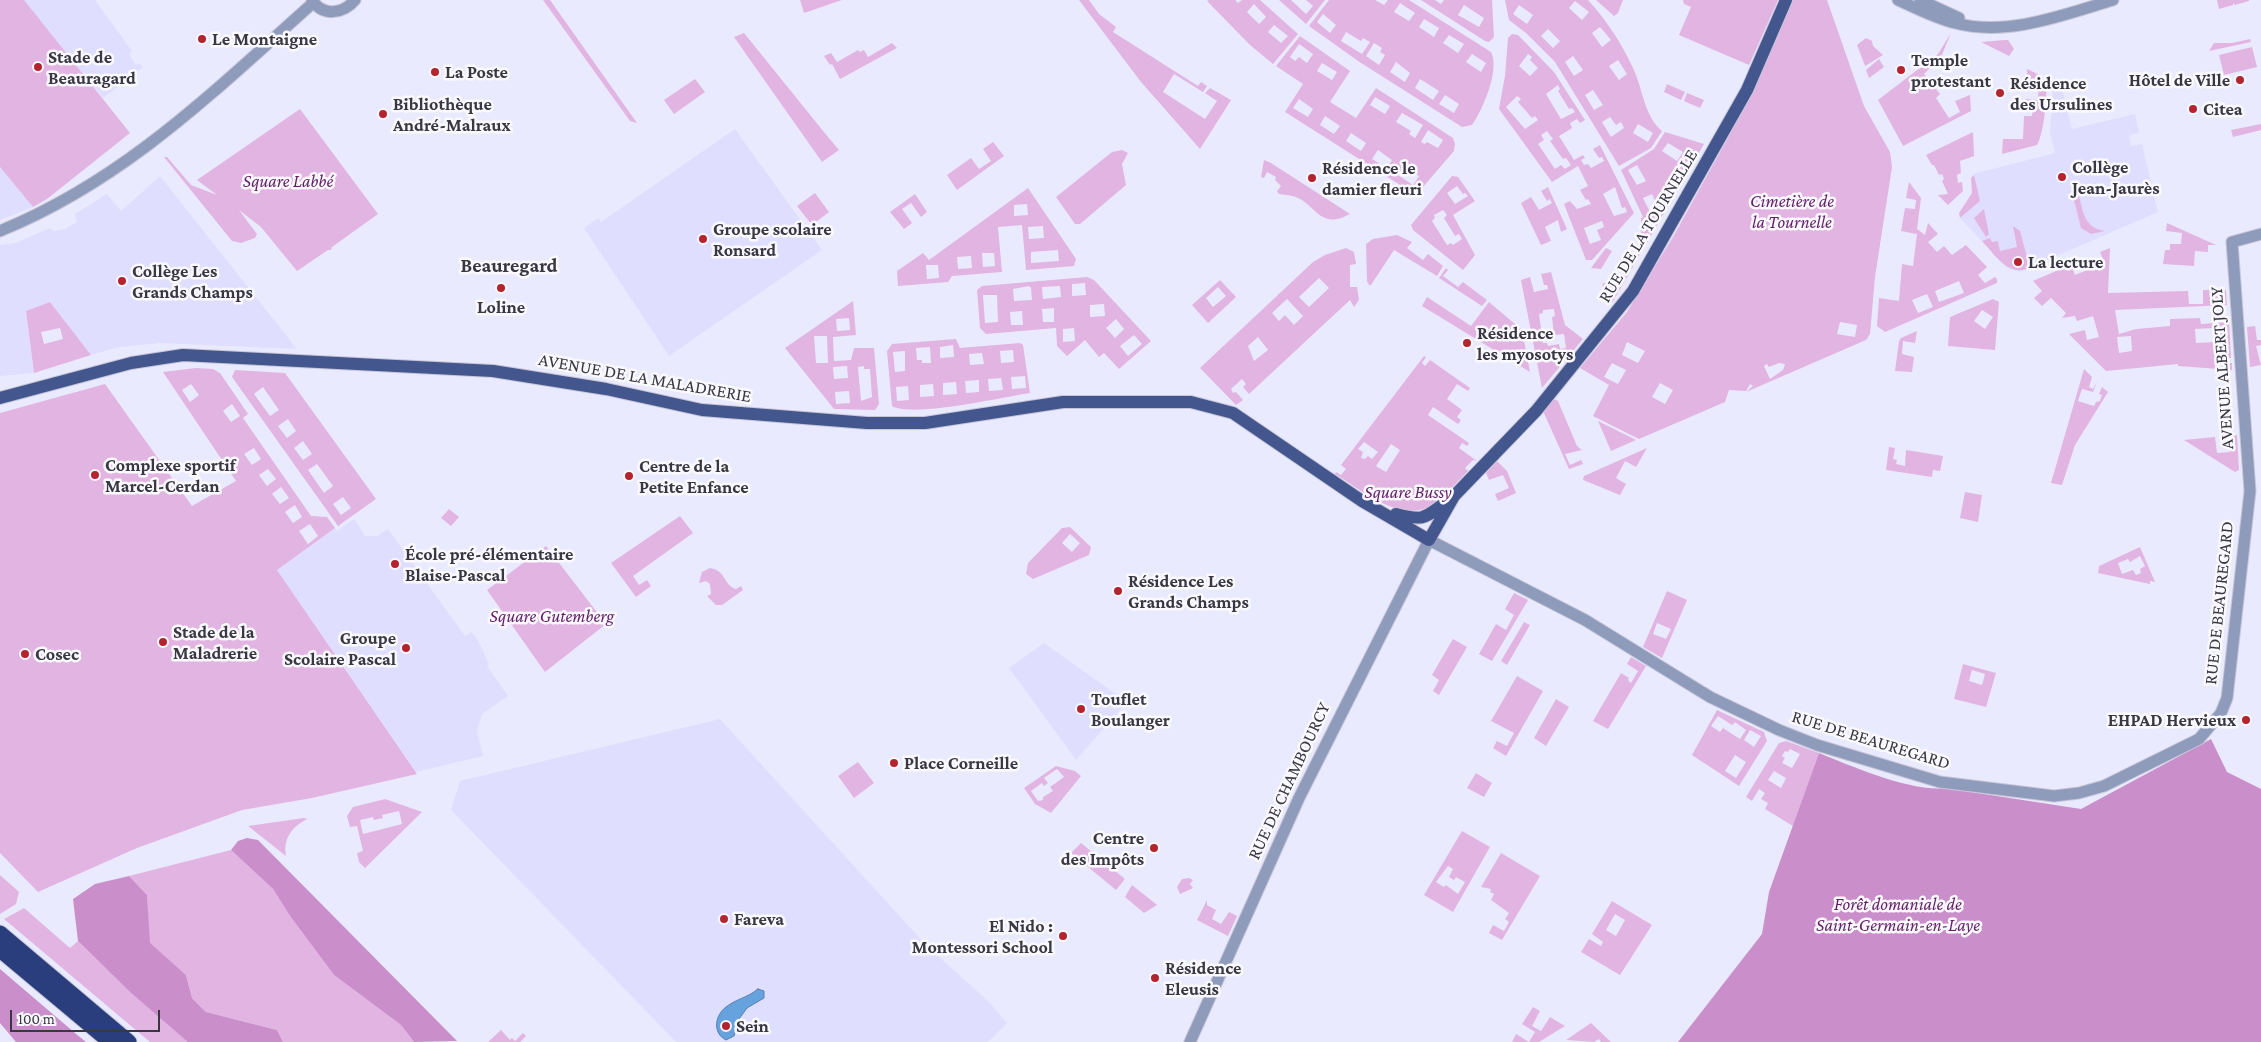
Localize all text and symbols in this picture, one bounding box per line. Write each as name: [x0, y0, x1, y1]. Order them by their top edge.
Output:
place label: Le Montaigne: [212, 28, 317, 50]
marker: Le Montaigne: [196, 33, 208, 45]
place label: Stade de Beauragard: [48, 46, 136, 88]
place label: Temple protestant: [1911, 49, 1991, 92]
marker: Stade de Beauragard: [32, 61, 44, 73]
place label: La Poste: [445, 61, 508, 83]
marker: Temple protestant: [1895, 64, 1907, 76]
marker: La Poste: [429, 66, 441, 78]
place label: Hôtel de Ville: [2129, 69, 2230, 91]
place label: Résidence des Ursulines: [2010, 72, 2112, 115]
marker: Hôtel de Ville: [2234, 74, 2246, 86]
marker: Résidence des Ursulines: [1994, 87, 2006, 99]
place label: Bibliothèque André-Malraux: [393, 93, 511, 136]
place label: Citea: [2203, 98, 2243, 120]
marker: Citea: [2187, 103, 2199, 115]
marker: Bibliothèque André-Malraux: [377, 108, 389, 120]
street label: RUE DE LA TOURNELLE: [1594, 145, 1702, 307]
place label: Collège Jean-Jaurès: [2072, 156, 2160, 198]
place label: Résidence le damier fleuri: [1322, 157, 1422, 200]
park label: Square Labbé: [243, 170, 333, 192]
marker: Collège Jean-Jaurès: [2056, 171, 2068, 183]
marker: Résidence le damier fleuri: [1306, 172, 1318, 184]
park label: Cimetière de la Tournelle: [1750, 190, 1834, 232]
place label: Groupe scolaire Ronsard: [713, 218, 832, 260]
marker: Groupe scolaire Ronsard: [697, 233, 709, 245]
place label: La lecture: [2028, 251, 2103, 273]
district label: Beauregard: [460, 254, 558, 278]
marker: La lecture: [2012, 256, 2024, 268]
place label: Collège Les Grands Champs: [132, 260, 253, 302]
marker: Collège Les Grands Champs: [116, 275, 128, 287]
marker: Loline: [495, 282, 507, 294]
street label: AVENUE ALBERT JOLY: [2206, 286, 2238, 450]
place label: Loline: [477, 296, 525, 318]
place label: Résidence les myosotys: [1477, 322, 1573, 364]
marker: Résidence les myosotys: [1461, 337, 1473, 349]
street label: AVENUE DE LA MALADRERIE: [537, 349, 753, 407]
place label: Complexe sportif Marcel-Cerdan: [105, 454, 236, 496]
place label: Centre de la Petite Enfance: [639, 455, 749, 498]
marker: Complexe sportif Marcel-Cerdan: [89, 469, 101, 481]
marker: Centre de la Petite Enfance: [623, 470, 635, 482]
park label: Square Bussy: [1364, 481, 1452, 503]
street label: RUE DE BEAUREGARD: [2200, 520, 2238, 686]
place label: École pré-élémentaire Blaise-Pascal: [405, 543, 573, 586]
marker: École pré-élémentaire Blaise-Pascal: [389, 558, 401, 570]
place label: Résidence Les Grands Champs: [1128, 570, 1249, 612]
marker: Résidence Les Grands Champs: [1112, 585, 1124, 597]
park label: Square Gutemberg: [490, 605, 614, 627]
place label: Stade de la Maladrerie: [173, 621, 257, 664]
place label: Groupe Scolaire Pascal: [284, 627, 396, 670]
marker: Stade de la Maladrerie: [157, 636, 169, 648]
marker: Groupe Scolaire Pascal: [400, 642, 412, 654]
place label: Cosec: [35, 643, 79, 665]
marker: Cosec: [19, 648, 31, 660]
place label: Touflet Boulanger: [1091, 688, 1170, 731]
street label: RUE DE CHAMBOURCY: [1243, 699, 1335, 863]
marker: Touflet Boulanger: [1075, 703, 1087, 715]
street label: RUE DE BEAUREGARD: [1789, 706, 1953, 774]
place label: EHPAD Hervieux: [2108, 709, 2236, 731]
marker: EHPAD Hervieux: [2240, 714, 2252, 726]
place label: Place Corneille: [904, 752, 1018, 774]
marker: Place Corneille: [888, 757, 900, 769]
place label: Centre des Impôts: [1061, 827, 1144, 870]
marker: Centre des Impôts: [1148, 842, 1160, 854]
park label: Forêt domaniale de Saint-Germain-en-Laye: [1816, 893, 1980, 936]
place label: Fareva: [734, 908, 784, 930]
marker: Fareva: [718, 913, 730, 925]
place label: El Nido : Montessori School: [912, 915, 1053, 958]
marker: El Nido : Montessori School: [1057, 930, 1069, 942]
place label: Résidence Eleusis: [1165, 957, 1241, 1000]
marker: Résidence Eleusis: [1149, 972, 1161, 984]
scale bar: [12, 1000, 162, 1032]
text: 100 m: [18, 1011, 55, 1027]
place label: Sein: [736, 1015, 769, 1037]
marker: Sein: [720, 1020, 732, 1032]

